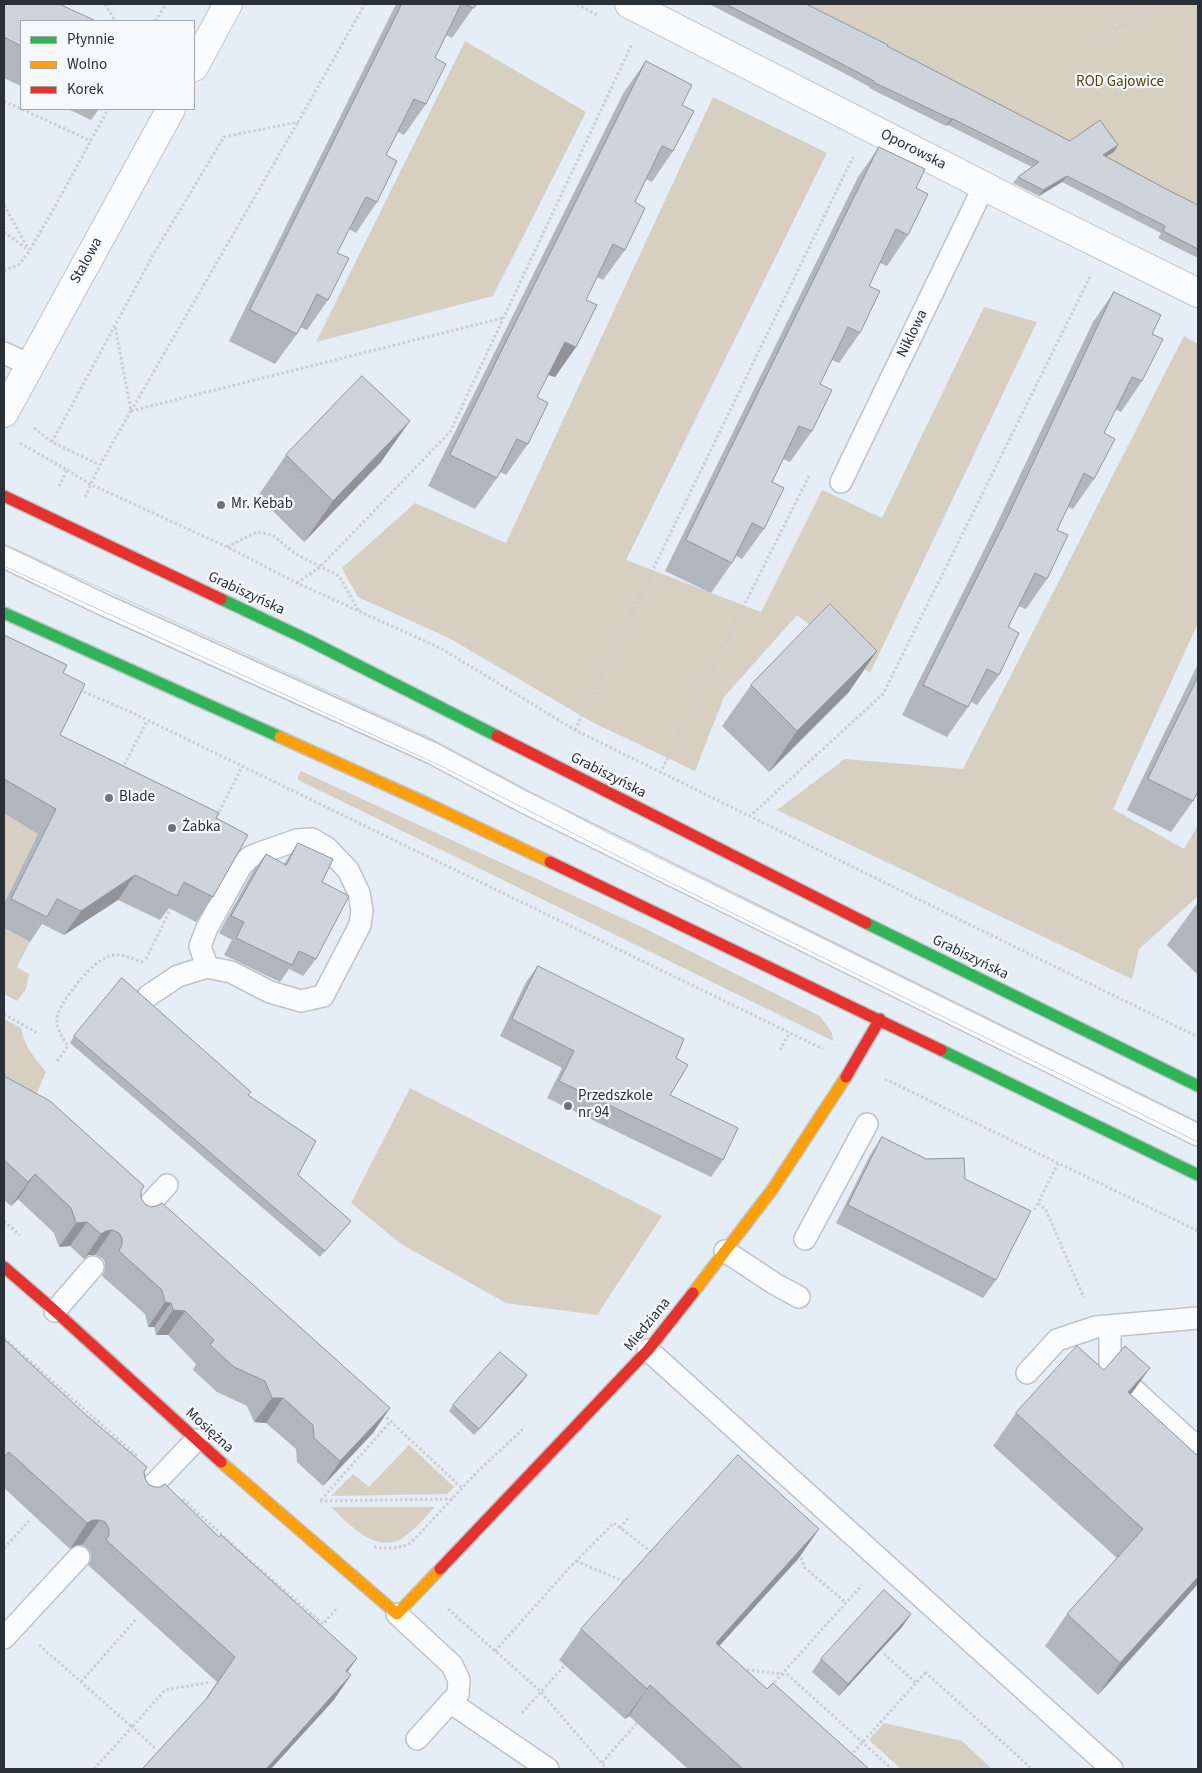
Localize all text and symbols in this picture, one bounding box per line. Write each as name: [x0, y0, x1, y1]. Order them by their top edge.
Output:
legend: [20, 20, 195, 110]
text: Płynnie: [67, 29, 115, 50]
text: Wolno: [67, 54, 107, 75]
park label: ROD Gajowice: [1076, 74, 1164, 92]
text: Korek: [67, 79, 104, 100]
street label: Oporowska: [877, 126, 949, 174]
street label: Stalowa: [67, 235, 107, 287]
street label: Niklowa: [894, 307, 932, 361]
place label: Mr. Kebab: [231, 496, 293, 514]
marker: Mr. Kebab: [215, 499, 227, 511]
street label: Grabiszyńska: [205, 568, 287, 620]
street label: Grabiszyńska: [567, 749, 649, 803]
place label: Blade: [119, 789, 155, 807]
marker: Blade: [103, 792, 115, 804]
place label: Żabka: [182, 819, 221, 837]
marker: Żabka: [166, 822, 178, 834]
street label: Grabiszyńska: [929, 932, 1011, 984]
place label: Przedszkole nr 94: [578, 1088, 653, 1123]
marker: Przedszkole nr 94: [562, 1100, 574, 1112]
street label: Miedziana: [621, 1295, 675, 1355]
street label: Mosiężna: [181, 1405, 237, 1457]

